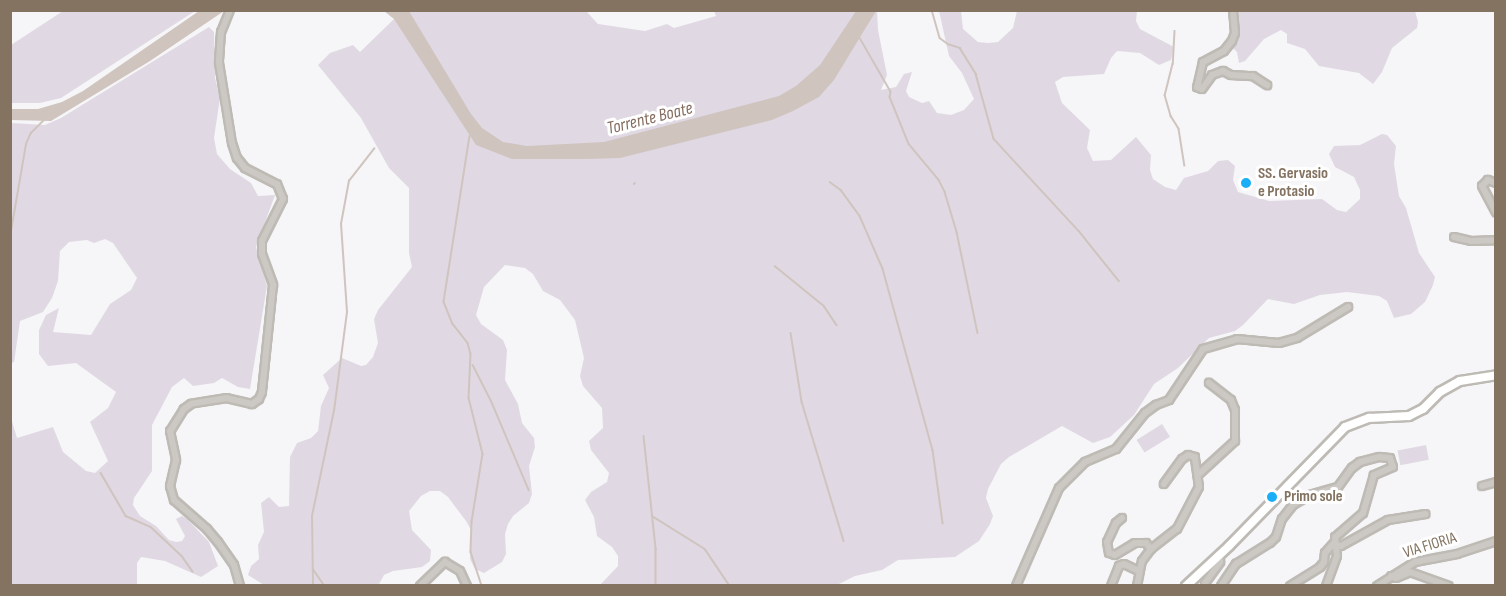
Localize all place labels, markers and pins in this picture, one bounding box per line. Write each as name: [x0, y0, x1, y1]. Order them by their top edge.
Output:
place label: SS. Gervasio e Protasio: [1258, 164, 1328, 202]
marker: SS. Gervasio e Protasio: [1239, 176, 1253, 190]
place label: Primo sole: [1284, 487, 1343, 507]
marker: Primo sole: [1265, 490, 1279, 504]

